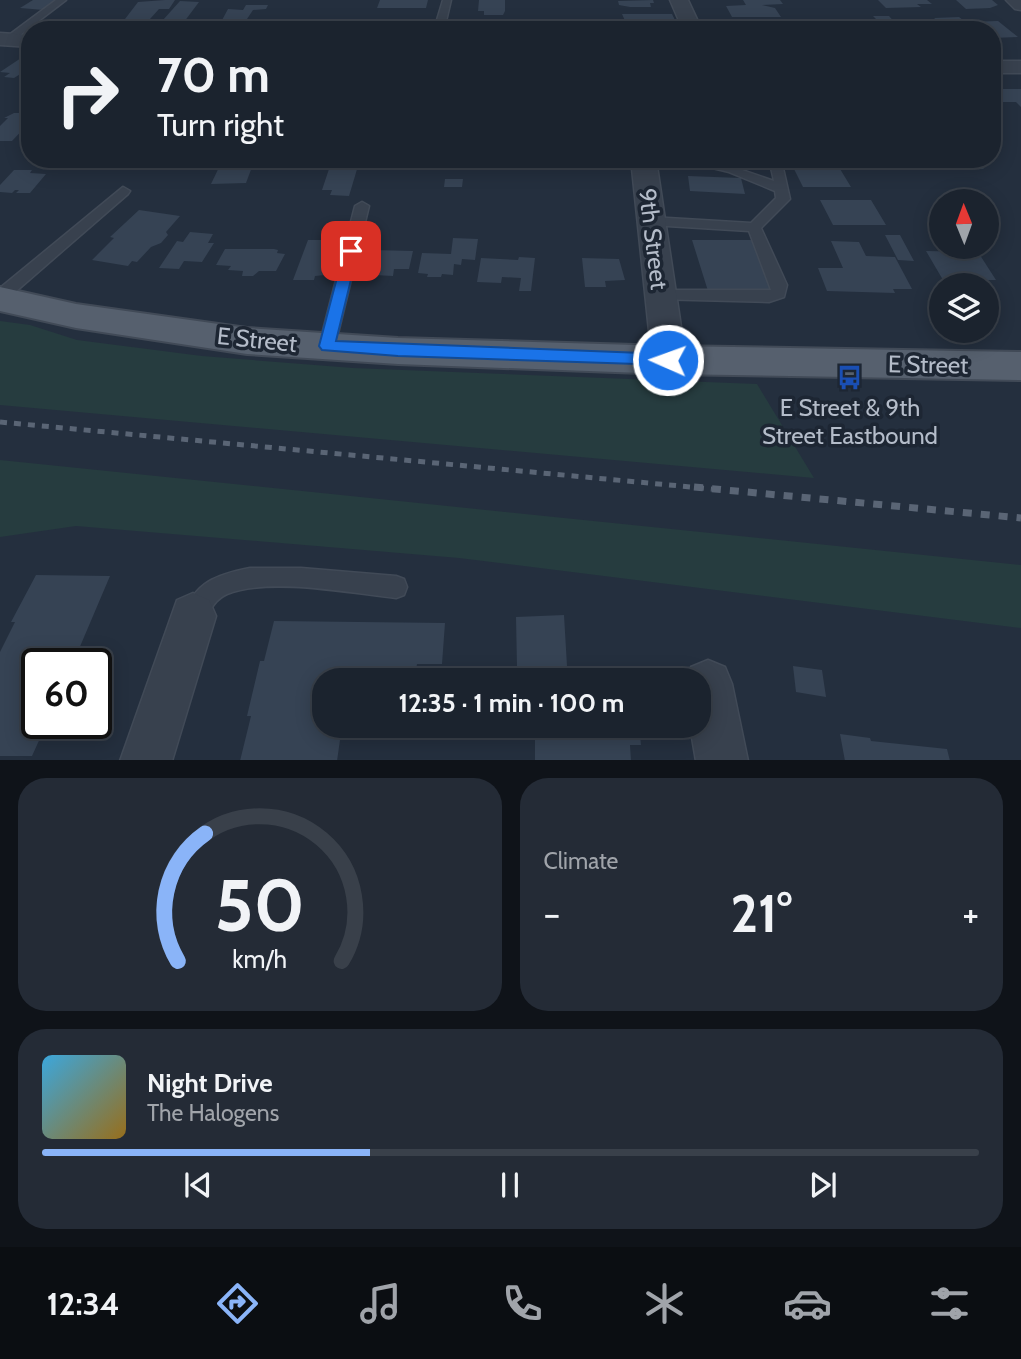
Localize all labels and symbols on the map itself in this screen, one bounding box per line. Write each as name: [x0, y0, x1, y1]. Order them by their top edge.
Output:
street label: 9th Street: [633, 187, 674, 291]
north arrow: [929, 189, 999, 259]
pin: [321, 221, 381, 281]
street label: E Street: [216, 321, 299, 358]
position arrow: [631, 323, 705, 397]
street label: E Street: [888, 349, 968, 380]
bus stop icon: E Street & 9th Street Eastbound: [836, 363, 864, 391]
place label: E Street & 9th Street Eastbound: [762, 393, 938, 450]
speed limit sign: 60: [21, 648, 112, 739]

